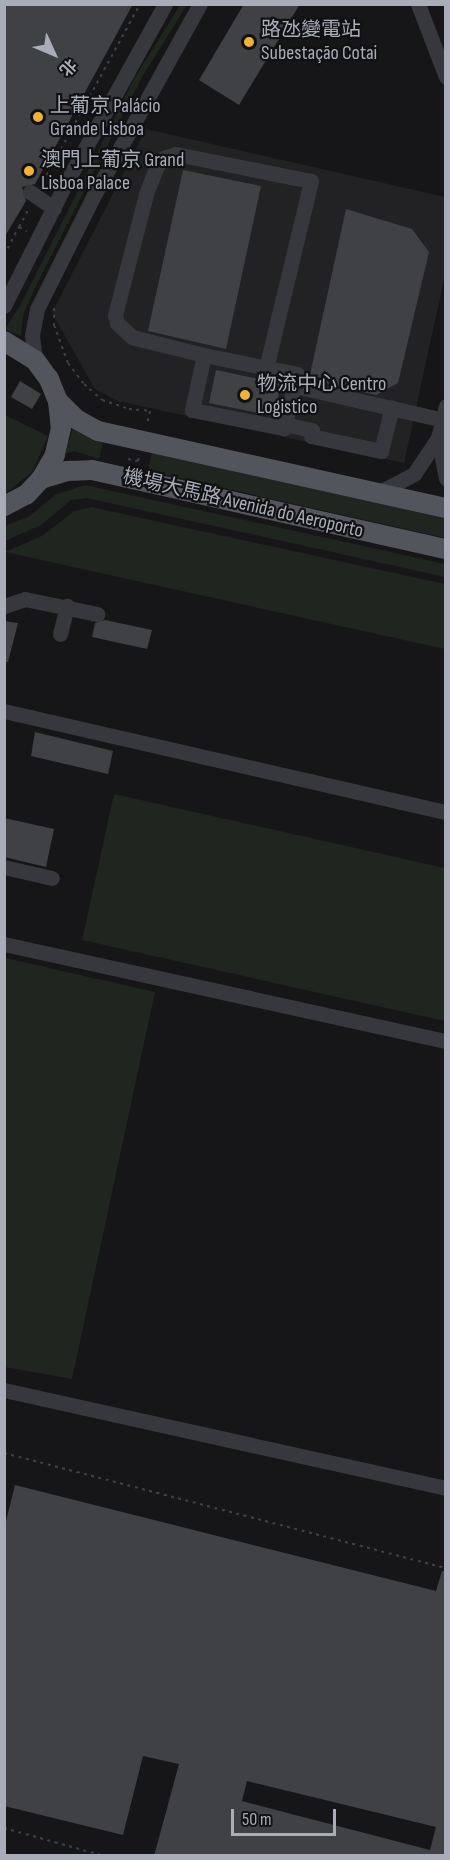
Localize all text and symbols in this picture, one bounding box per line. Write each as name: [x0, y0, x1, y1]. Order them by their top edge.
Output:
place label: 路氹變電站 Subestação Cotai: [261, 19, 377, 66]
north arrow: [24, 24, 84, 84]
marker: 路氹變電站 Subestação Cotai: [242, 35, 256, 49]
text: 北: [55, 54, 80, 79]
place label: 上葡京 Palácio Grande Lisboa: [50, 94, 160, 141]
marker: 上葡京 Palácio Grande Lisboa: [31, 110, 45, 124]
place label: 澳門上葡京 Grand Lisboa Palace: [41, 148, 184, 195]
marker: 澳門上葡京 Grand Lisboa Palace: [22, 164, 36, 178]
place label: 物流中心 Centro Logistico: [257, 372, 386, 419]
marker: 物流中心 Centro Logistico: [238, 388, 252, 402]
street label: 機場大馬路 Avenida do Aeroporto: [121, 465, 365, 543]
scale bar: [234, 1797, 339, 1835]
text: 50 m: [242, 1809, 272, 1830]

